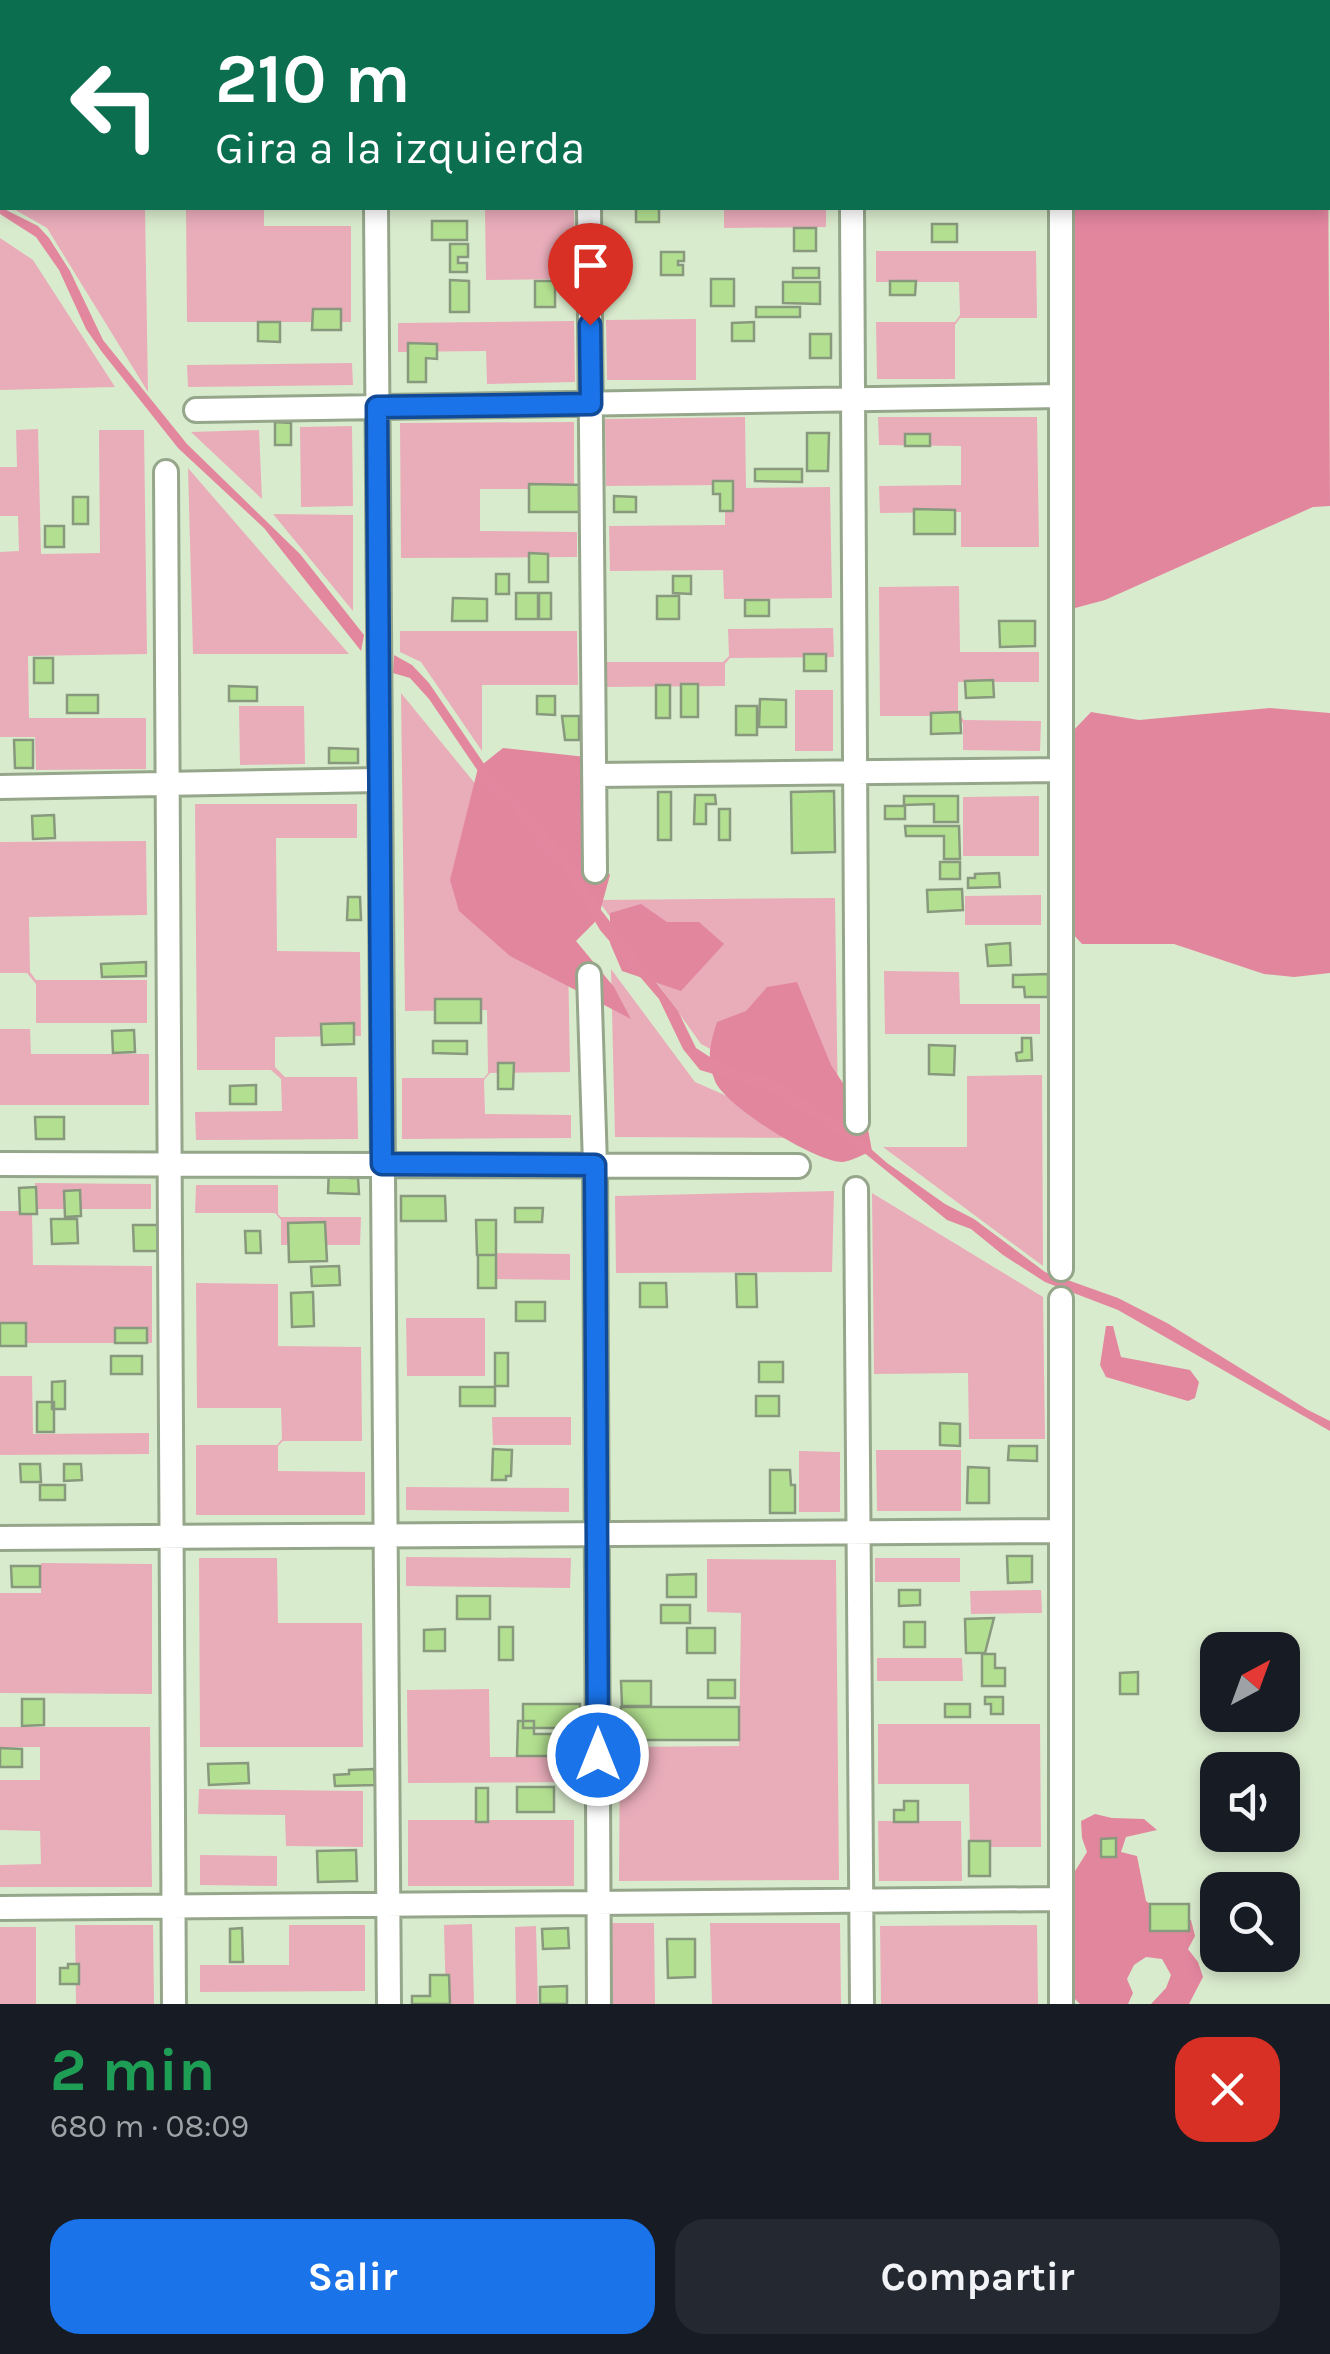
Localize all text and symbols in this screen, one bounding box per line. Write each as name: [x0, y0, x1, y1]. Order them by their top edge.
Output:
text: 210 m: [215, 38, 411, 120]
icon: left: [50, 40, 180, 170]
text: Gira a la izquierda: [215, 122, 585, 174]
pin: [548, 223, 633, 326]
icon: arrive: [563, 238, 618, 293]
north arrow: [1200, 1632, 1300, 1732]
map controls: [1200, 1632, 1300, 1972]
position arrow: [546, 1703, 650, 1807]
button: sound: [1200, 1752, 1300, 1852]
button: search: [1200, 1872, 1300, 1972]
text: 2 min: [50, 2035, 215, 2105]
button: close: [1175, 2037, 1280, 2142]
text: 680 m · 08:09: [50, 2108, 249, 2145]
button: Salir: [50, 2219, 655, 2334]
button: Compartir: [675, 2219, 1280, 2334]

